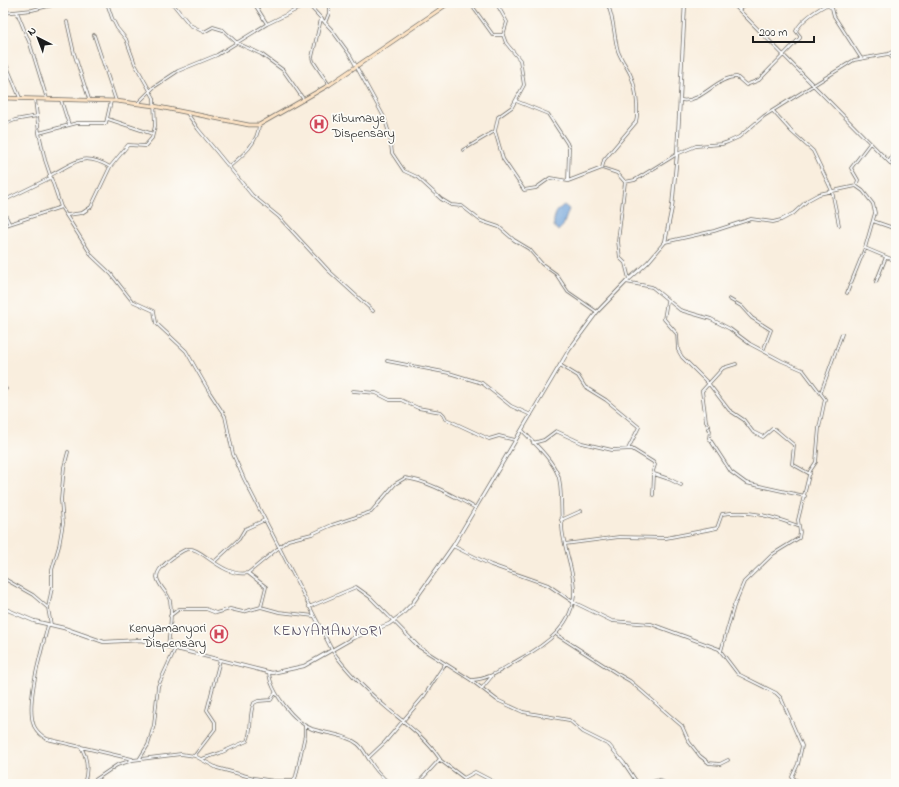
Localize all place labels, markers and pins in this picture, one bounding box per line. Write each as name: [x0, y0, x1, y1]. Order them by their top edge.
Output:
place label: Kibumaye Dispensary: [331, 109, 395, 144]
hospital icon: Kibumaye Dispensary: [309, 114, 329, 134]
place label: Kenyamanyori Dispensary: [129, 619, 206, 654]
hospital icon: Kenyamanyori Dispensary: [209, 624, 229, 644]

